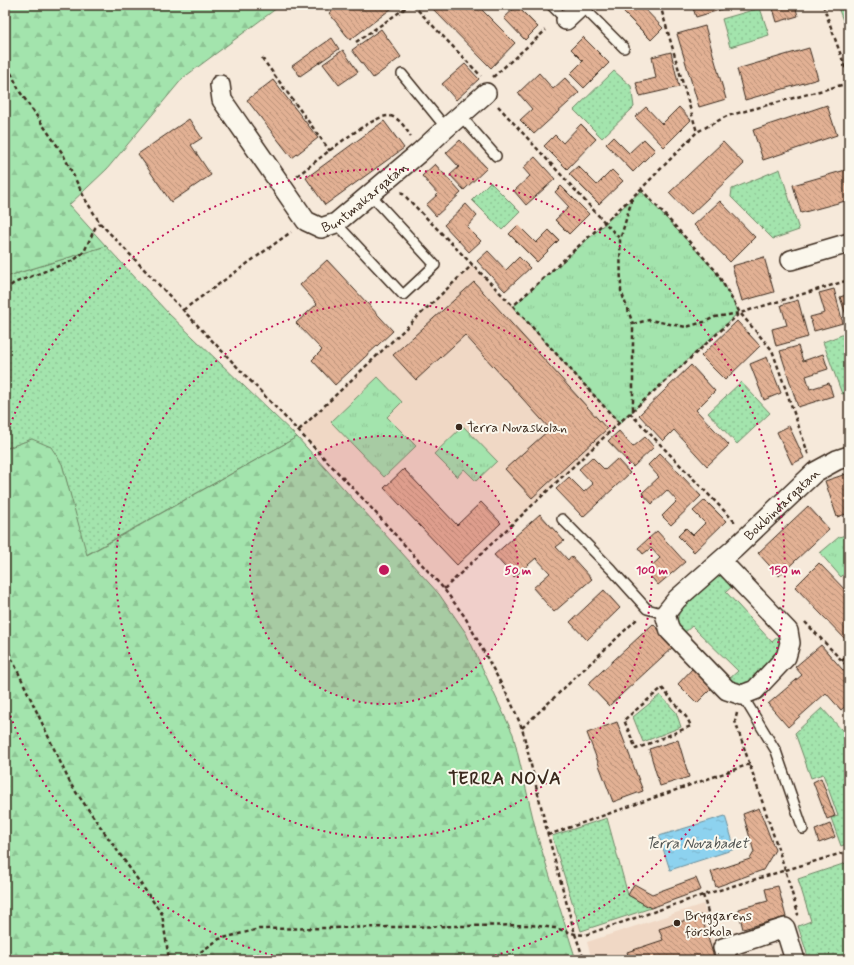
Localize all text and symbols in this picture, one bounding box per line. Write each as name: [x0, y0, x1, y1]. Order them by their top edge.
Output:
street label: Buntmakargatan: [319, 158, 412, 237]
place label: Terra Novaskolan: [467, 419, 567, 437]
marker: Terra Novaskolan: [454, 422, 464, 432]
street label: Bokbindargatan: [740, 464, 824, 545]
centre of rings: [377, 563, 391, 577]
text: 50 m: [505, 563, 532, 579]
text: 100 m: [636, 563, 669, 579]
text: 150 m: [769, 563, 801, 579]
district label: TERRA NOVA: [448, 767, 562, 791]
water label: Terra Novabadet: [646, 834, 750, 854]
place label: Bryggarens förskola: [685, 907, 752, 941]
marker: Bryggarens förskola: [672, 918, 682, 928]

